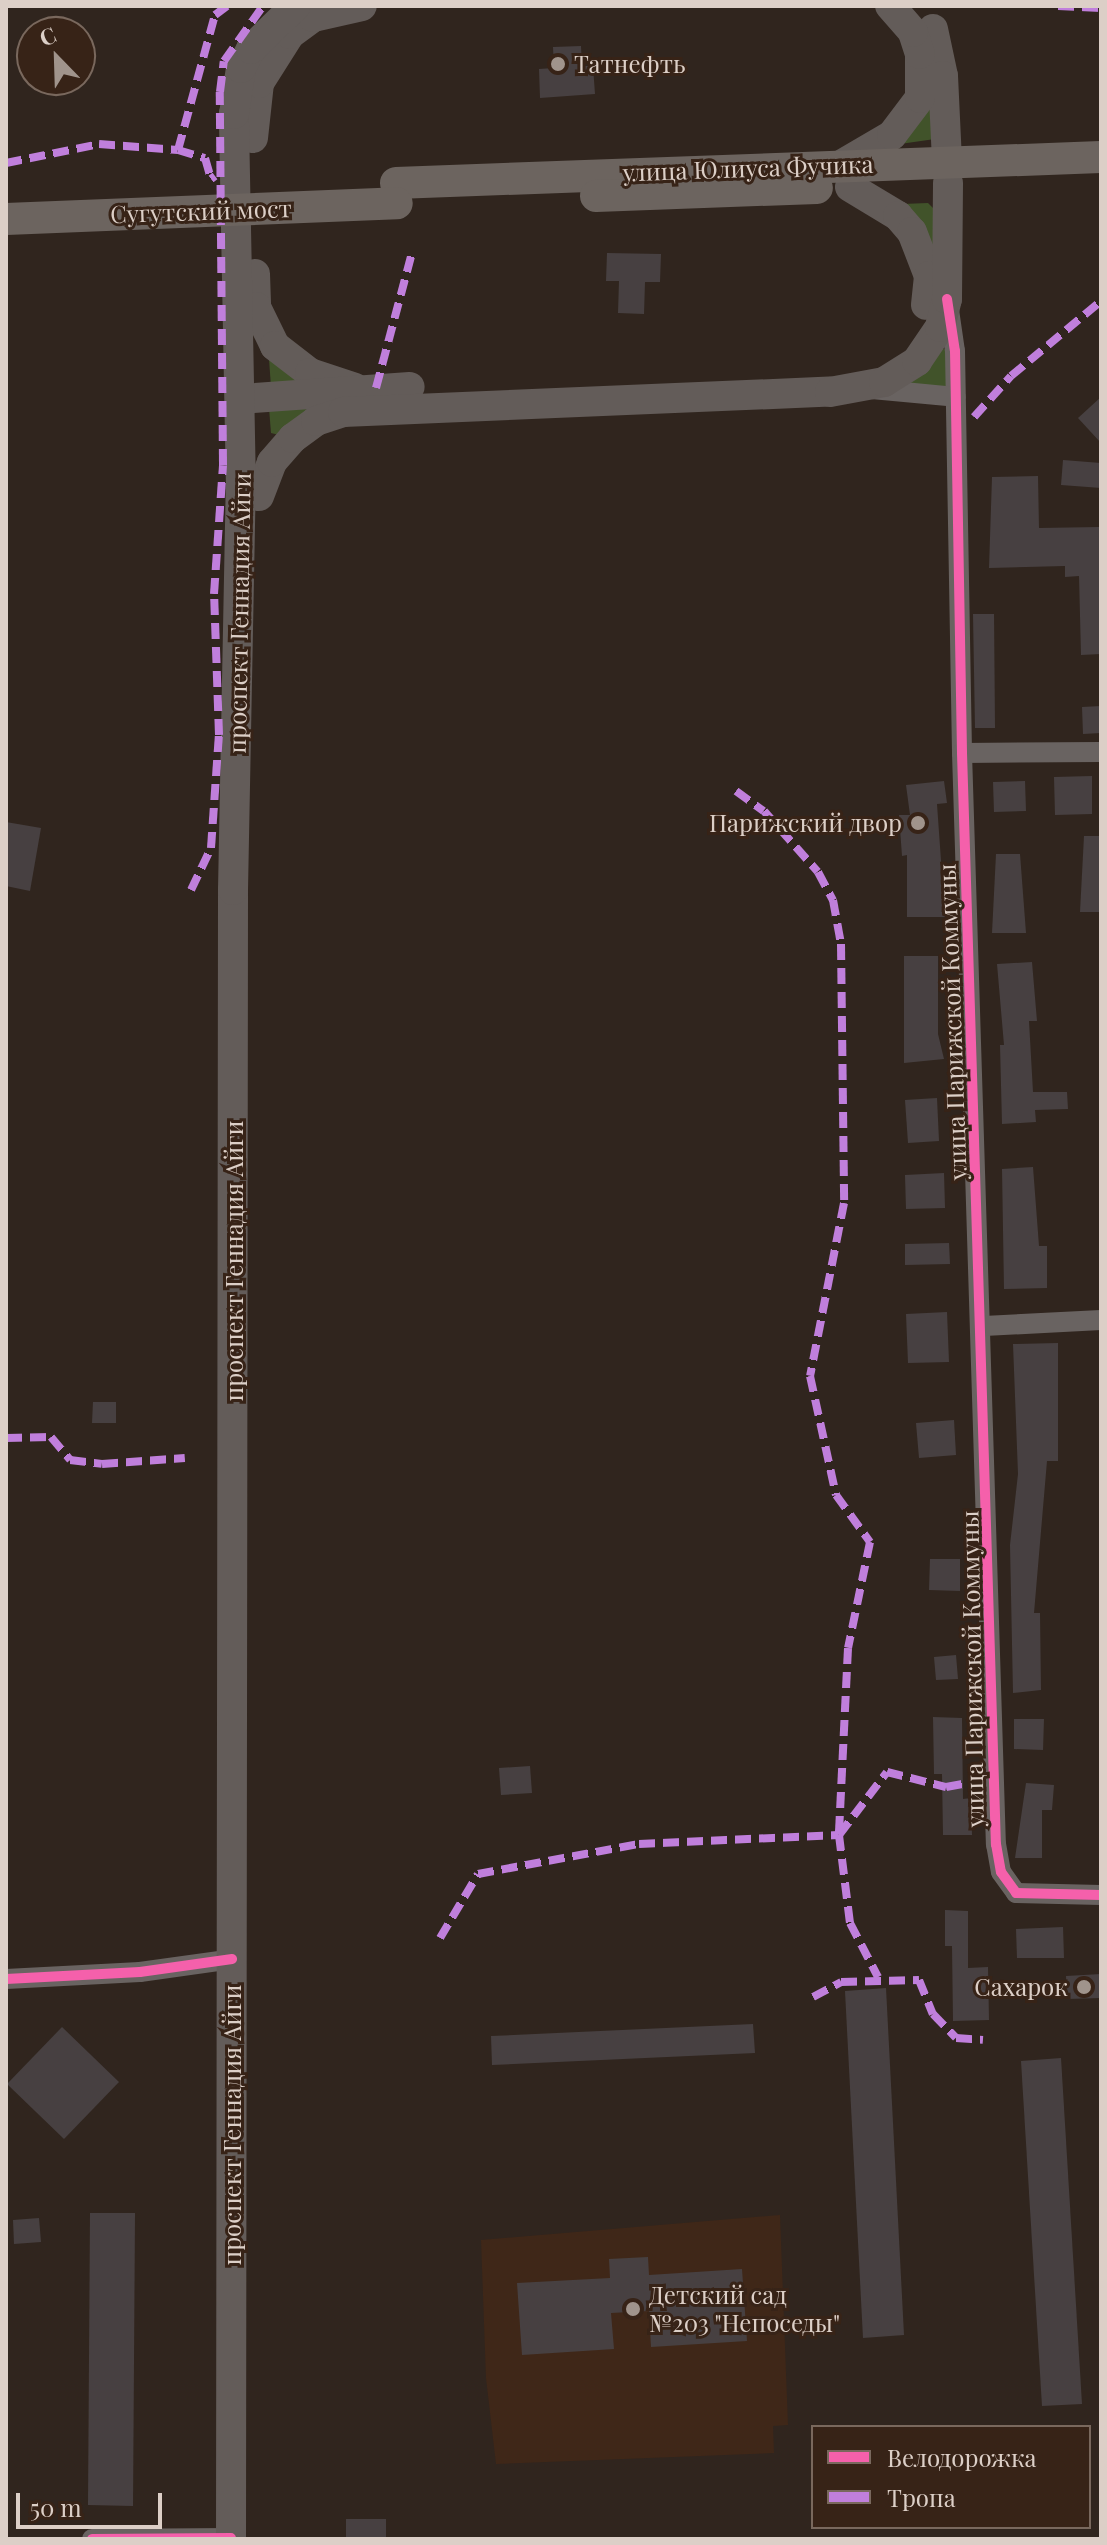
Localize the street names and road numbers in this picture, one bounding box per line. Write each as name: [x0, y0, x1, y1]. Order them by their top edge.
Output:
street label: улица Юлиуса Фучика: [622, 149, 874, 187]
street label: Сугутский мост: [110, 193, 292, 229]
street label: проспект Геннадия Айги: [222, 472, 256, 754]
street label: улица Парижской Коммуны: [932, 863, 972, 1181]
street label: проспект Геннадия Айги: [220, 1120, 248, 1402]
street label: улица Парижской Коммуны: [955, 1510, 989, 1828]
street label: проспект Геннадия Айги: [218, 1984, 246, 2266]

